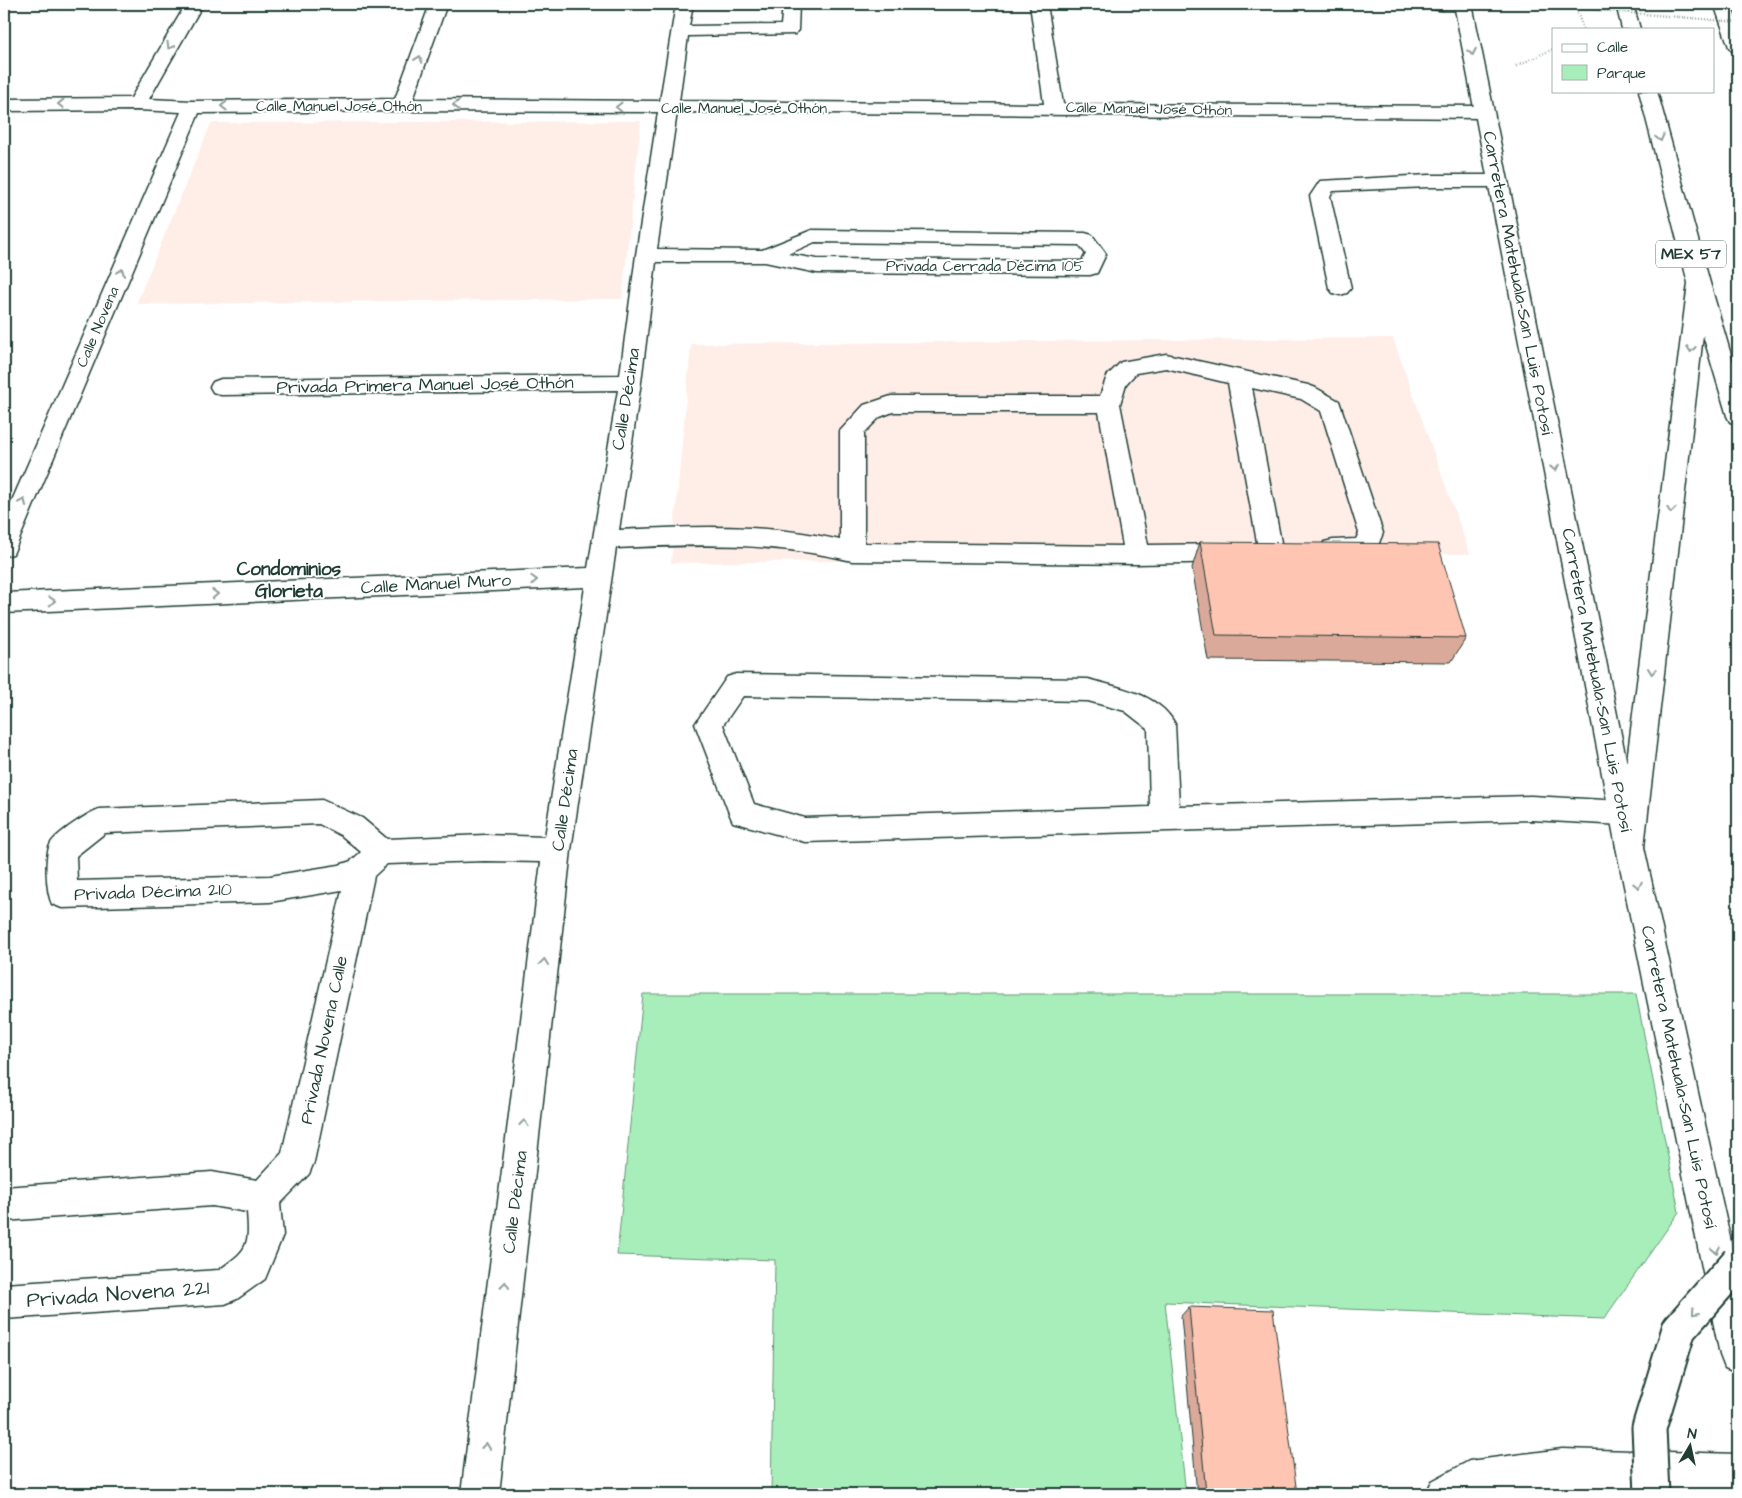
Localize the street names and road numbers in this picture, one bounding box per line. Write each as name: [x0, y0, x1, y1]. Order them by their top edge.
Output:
street label: Calle Manuel José Othón: [256, 96, 423, 117]
street label: Calle Manuel José Othón: [1066, 97, 1233, 121]
street label: Calle Manuel José Othón: [661, 98, 828, 119]
street label: Carretera Matehuala-San Luis Potosí: [1476, 129, 1560, 437]
road number: MEX 57: [1656, 240, 1726, 268]
street label: Privada Cerrada Décima 105: [886, 256, 1084, 277]
street label: Calle Novena: [72, 283, 125, 371]
street label: Calle Décima: [606, 346, 646, 452]
street label: Privada Primera Manuel José Othón: [276, 370, 574, 400]
street label: Carretera Matehuala-San Luis Potosí: [1555, 526, 1639, 834]
street label: Calle Manuel Muro: [360, 568, 512, 600]
street label: Calle Décima: [545, 747, 585, 853]
street label: Privada Décima 210: [74, 877, 232, 907]
street label: Carretera Matehuala-San Luis Potosí: [1635, 923, 1723, 1231]
street label: Privada Novena Calle: [294, 953, 354, 1126]
street label: Calle Décima: [496, 1149, 534, 1255]
street label: Privada Novena 221: [26, 1273, 211, 1315]

